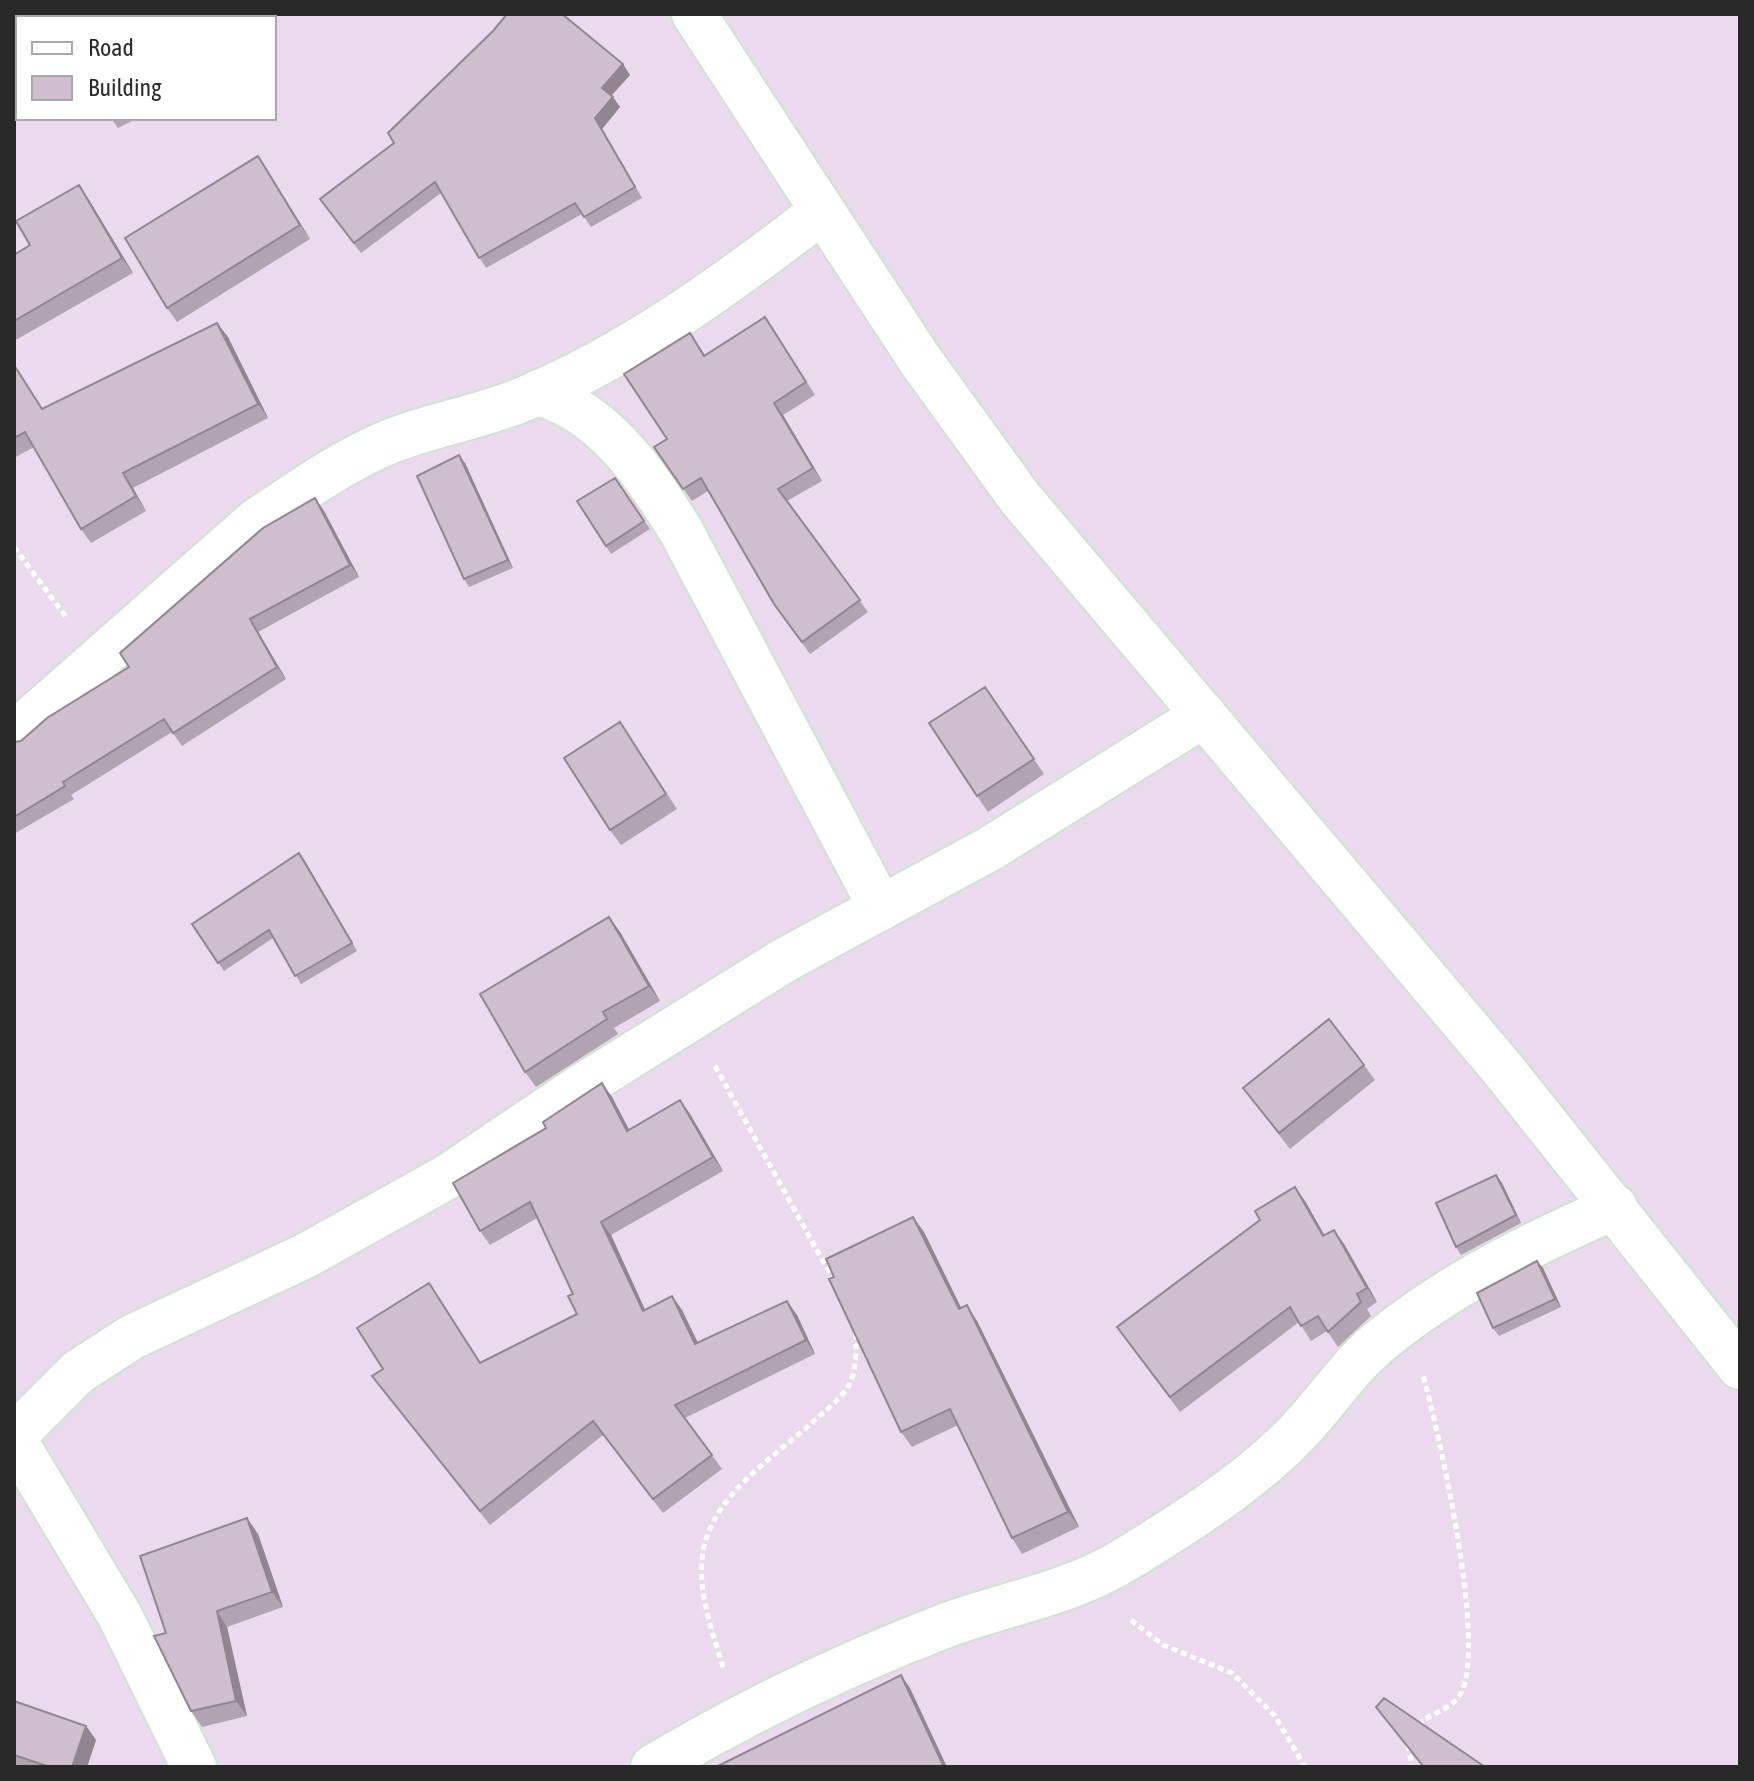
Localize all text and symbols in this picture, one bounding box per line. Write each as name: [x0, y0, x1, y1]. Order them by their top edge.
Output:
legend: [16, 16, 276, 120]
text: Road: [88, 34, 134, 61]
text: Building: [88, 74, 162, 101]

